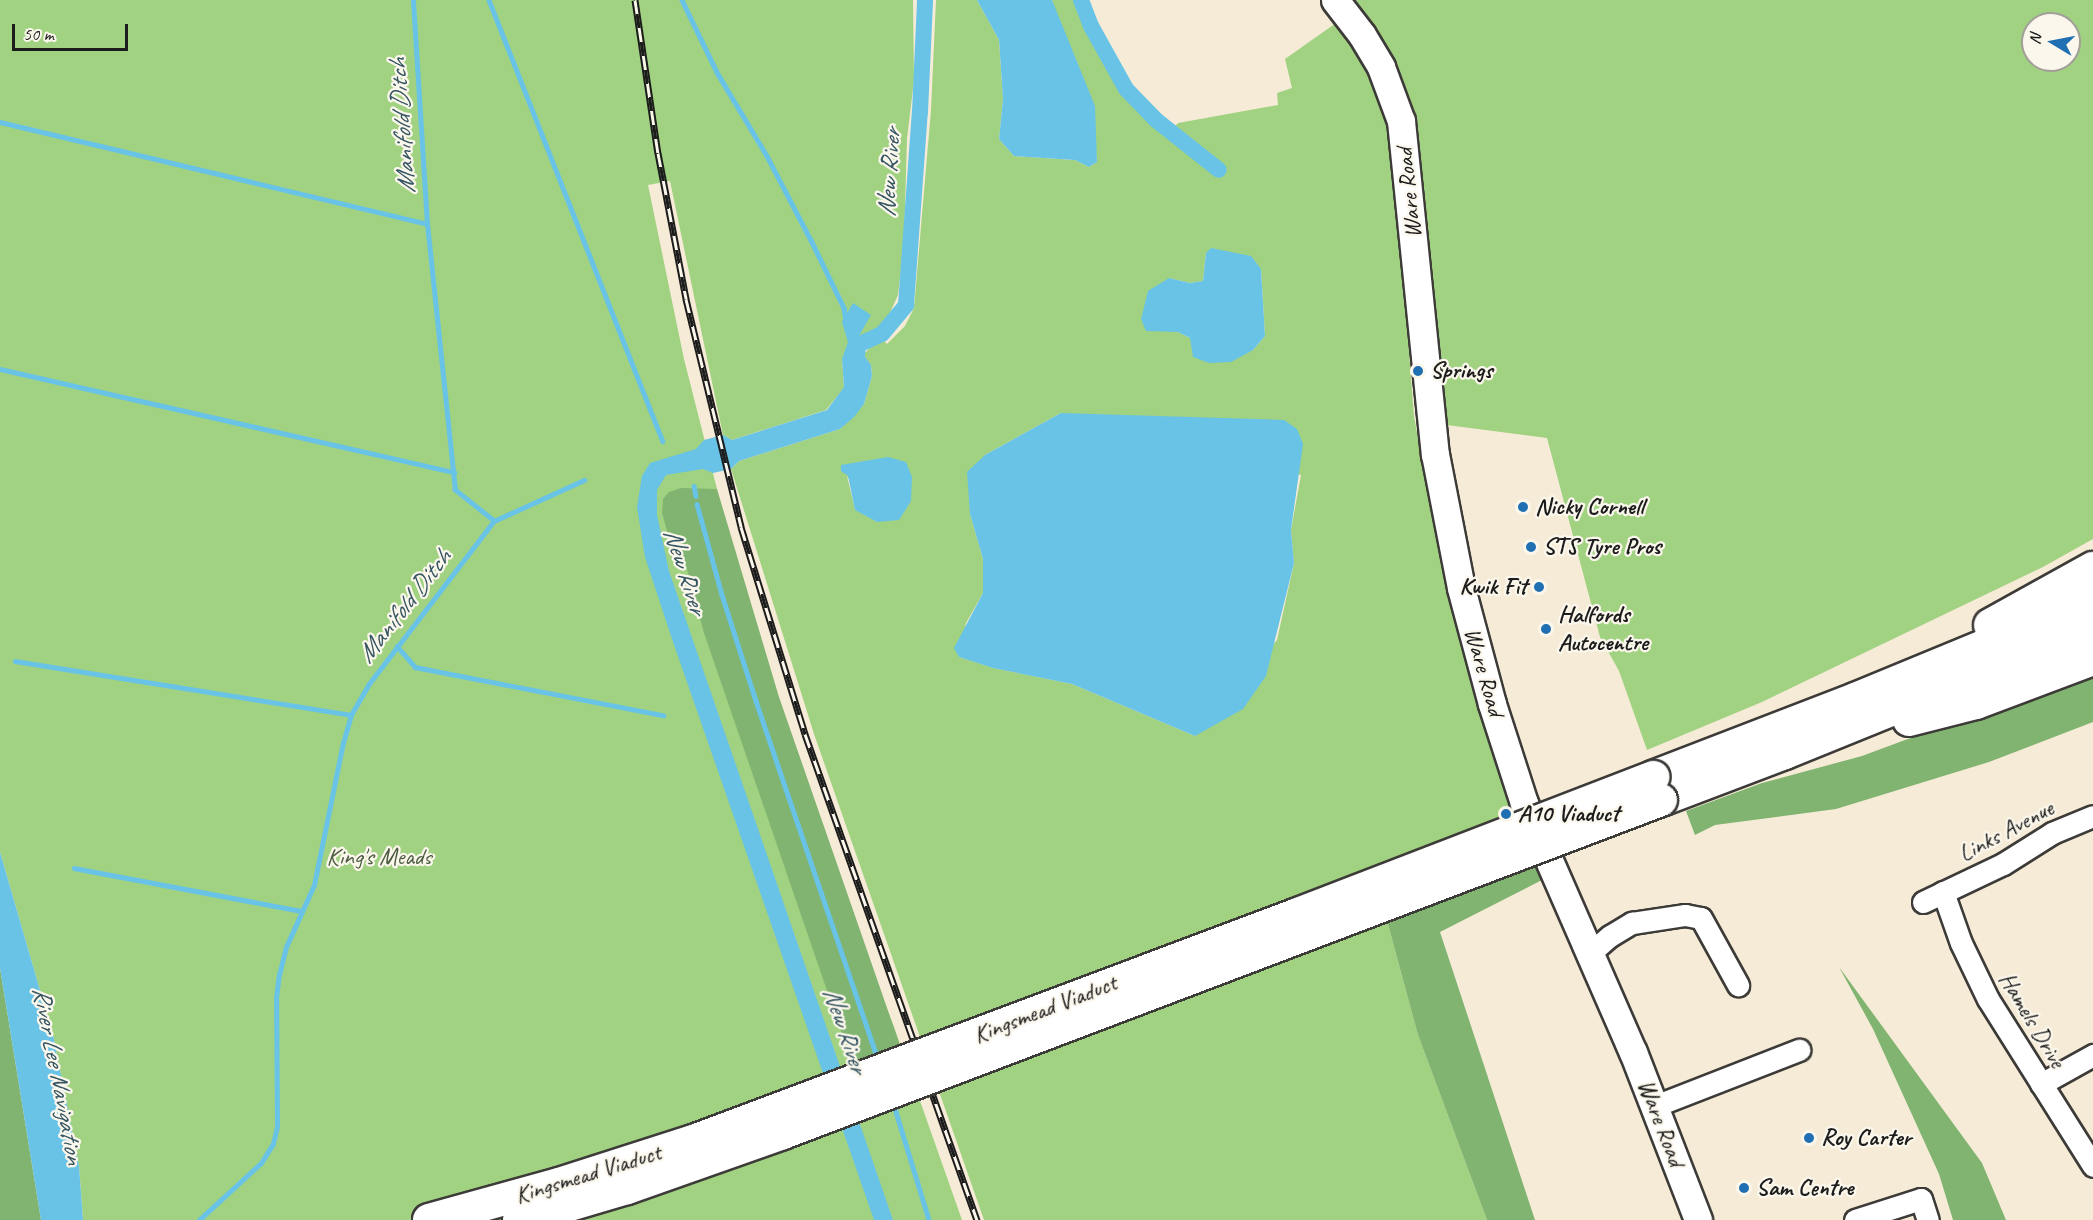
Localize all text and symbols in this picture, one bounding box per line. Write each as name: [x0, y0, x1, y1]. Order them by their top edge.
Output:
scale bar: [15, 12, 130, 50]
north arrow: [2021, 12, 2081, 72]
text: 50 m: [23, 23, 54, 45]
text: N: [2025, 33, 2046, 46]
water label: Manifold Ditch: [382, 58, 422, 194]
water label: New River: [870, 127, 908, 219]
street label: Ware Road: [1390, 147, 1428, 239]
place label: Springs: [1430, 357, 1492, 385]
marker: Springs: [1411, 364, 1425, 378]
place label: Nicky Cornell: [1535, 493, 1643, 521]
marker: Nicky Cornell: [1516, 500, 1530, 514]
water label: New River: [656, 524, 714, 618]
place label: STS Tyre Pros: [1543, 533, 1661, 561]
marker: STS Tyre Pros: [1524, 540, 1538, 554]
water label: Manifold Ditch: [350, 544, 458, 668]
place label: Kwik Fit: [1460, 573, 1527, 601]
marker: Kwik Fit: [1532, 580, 1546, 594]
place label: Halfords Autocentre: [1558, 601, 1648, 657]
marker: Halfords Autocentre: [1539, 622, 1553, 636]
street label: Ware Road: [1458, 625, 1510, 719]
street label: Links Avenue: [1953, 794, 2059, 868]
place label: A10 Viaduct: [1518, 800, 1619, 828]
marker: A10 Viaduct: [1499, 807, 1513, 821]
park label: King's Meads: [326, 843, 432, 871]
street label: Hamels Drive: [1992, 967, 2072, 1073]
street label: Kingsmead Viaduct: [969, 968, 1121, 1050]
water label: New River: [816, 983, 874, 1077]
water label: River Lee Navigation: [25, 984, 91, 1166]
street label: Ware Road: [1631, 1076, 1691, 1170]
place label: Roy Carter: [1821, 1124, 1912, 1152]
marker: Roy Carter: [1802, 1131, 1816, 1145]
street label: Kingsmead Viaduct: [512, 1138, 664, 1210]
place label: Sam Centre: [1756, 1174, 1853, 1202]
marker: Sam Centre: [1737, 1181, 1751, 1195]

